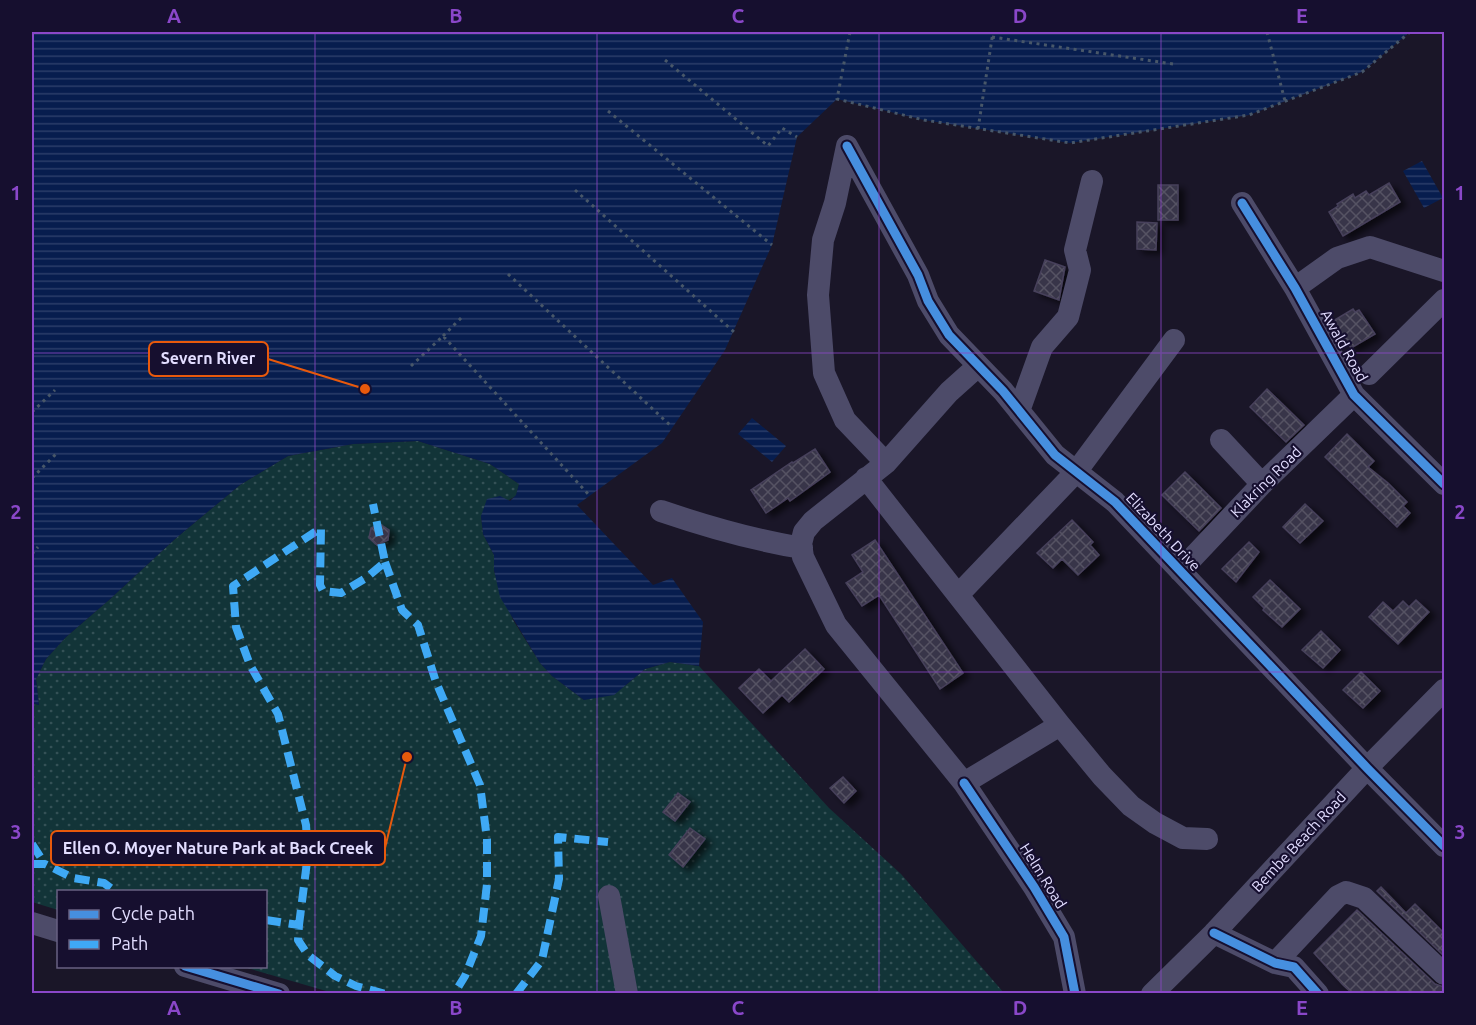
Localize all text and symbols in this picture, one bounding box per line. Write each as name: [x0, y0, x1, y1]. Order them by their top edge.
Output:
text: A: [167, 4, 181, 27]
text: B: [449, 4, 463, 27]
text: C: [732, 4, 745, 27]
text: D: [1013, 4, 1027, 27]
text: E: [1296, 4, 1308, 27]
text: 1: [10, 181, 22, 204]
text: 1: [1454, 181, 1466, 204]
street label: Awald Road: [1318, 307, 1371, 385]
callout: Severn River: [149, 342, 268, 376]
text: Severn River: [161, 349, 256, 367]
street label: Klakring Road: [1227, 443, 1305, 521]
street label: Elizabeth Drive: [1123, 489, 1204, 574]
text: 2: [10, 500, 22, 523]
text: 2: [1454, 500, 1466, 523]
street label: Bembe Beach Road: [1248, 788, 1349, 895]
text: 3: [10, 820, 22, 843]
text: 3: [1454, 820, 1466, 843]
callout: Ellen O. Moyer Nature Park at Back Creek: [51, 831, 385, 865]
text: Ellen O. Moyer Nature Park at Back Creek: [63, 839, 373, 857]
street label: Helm Road: [1017, 840, 1070, 911]
legend: [57, 890, 267, 968]
text: Cycle path: [111, 903, 195, 923]
text: Path: [111, 933, 148, 953]
text: A: [167, 996, 181, 1019]
text: B: [449, 996, 463, 1019]
text: C: [732, 996, 745, 1019]
text: D: [1013, 996, 1027, 1019]
text: E: [1296, 996, 1308, 1019]

